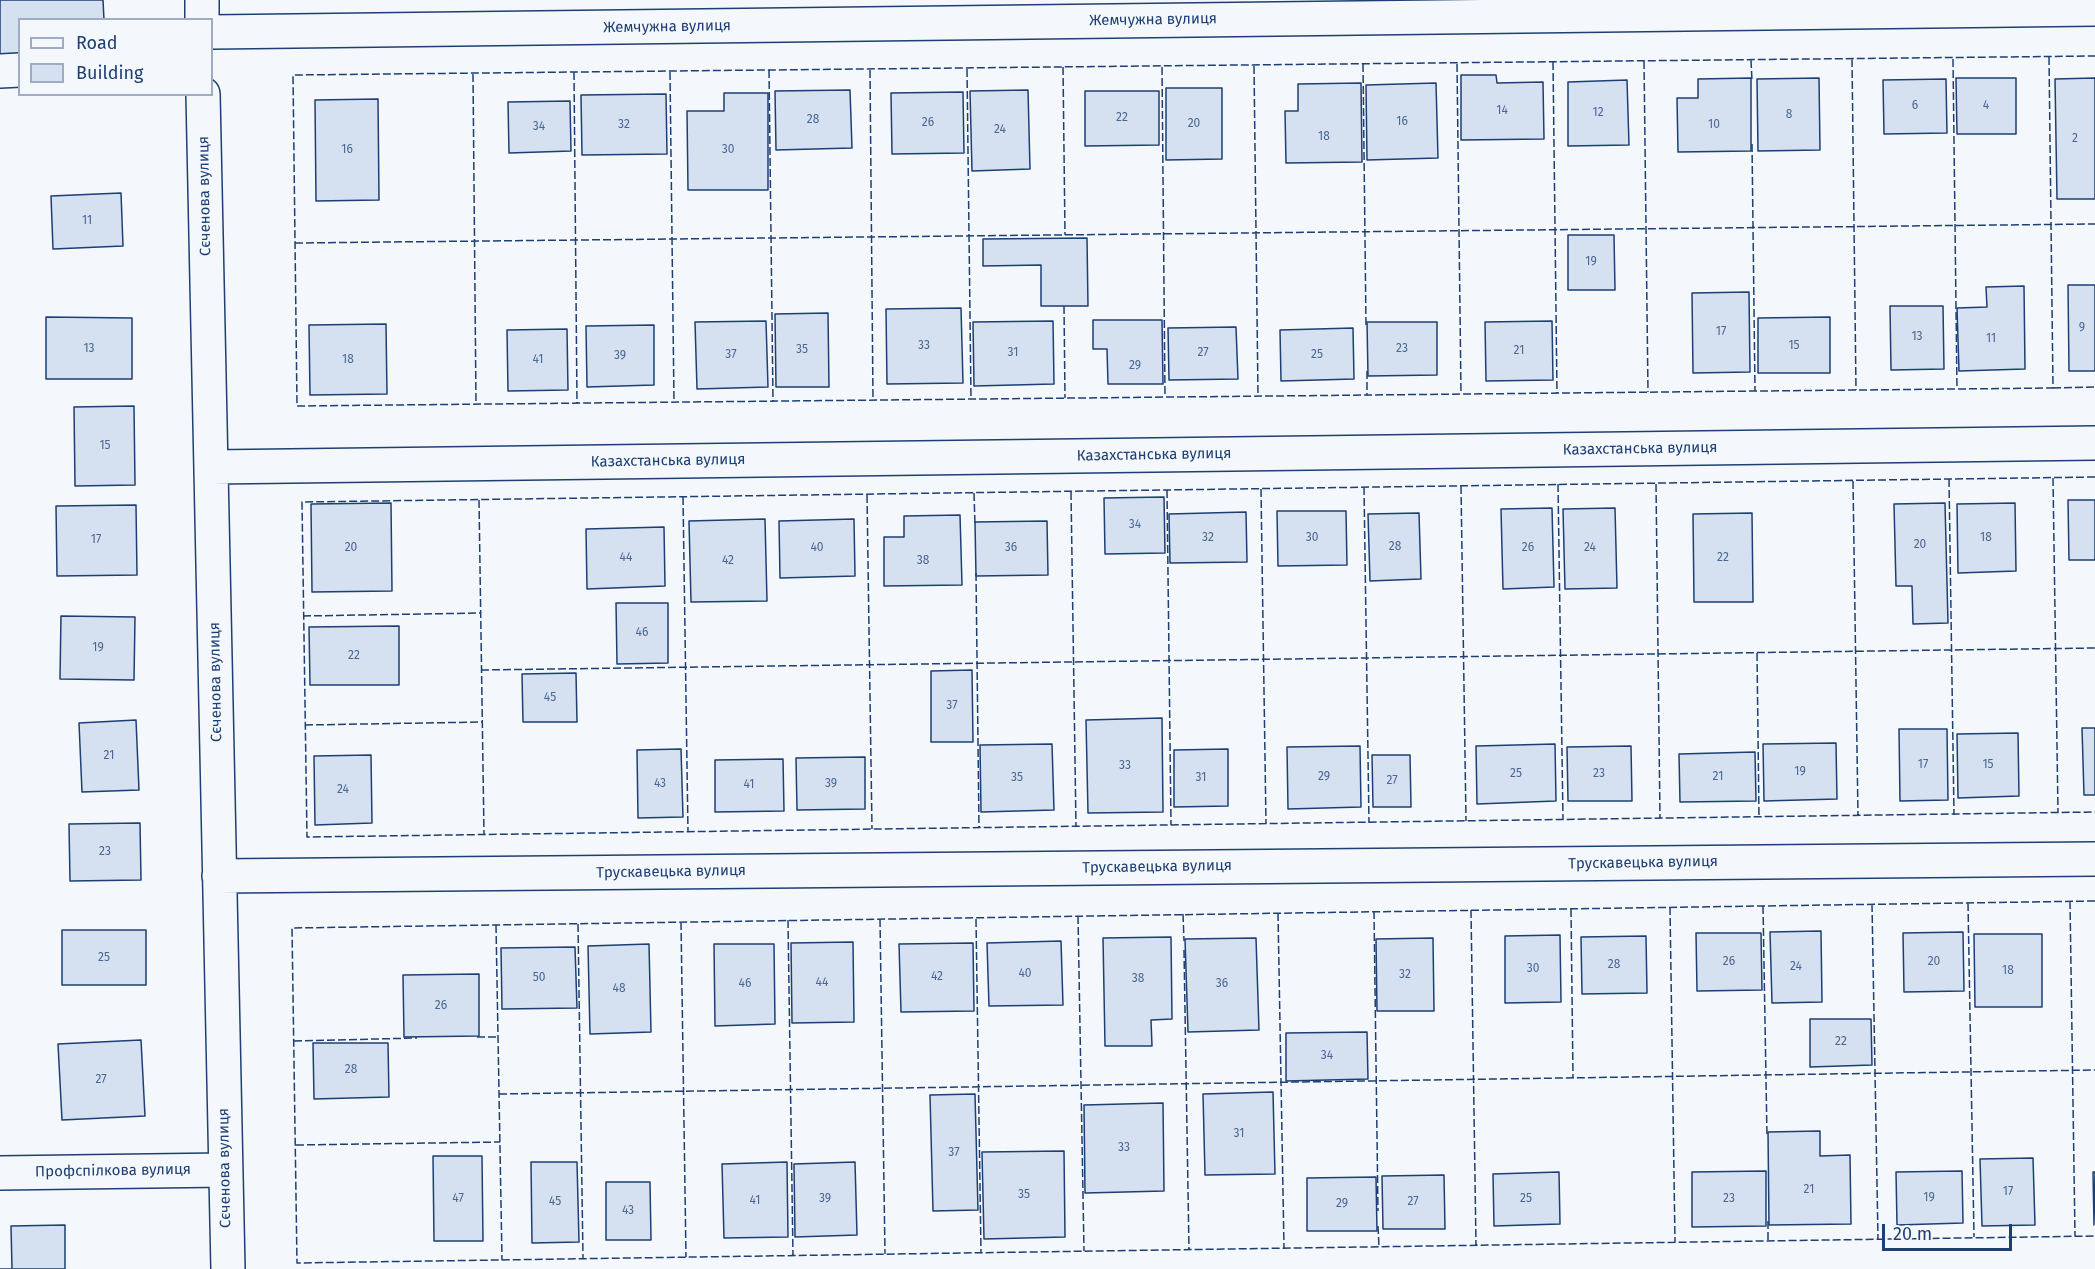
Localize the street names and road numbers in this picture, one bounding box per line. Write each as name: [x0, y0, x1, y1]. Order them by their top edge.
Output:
street label: Жемчужна вулиця: [1089, 10, 1217, 30]
street label: Жемчужна вулиця: [603, 17, 731, 37]
street label: Сєченова вулиця: [195, 136, 215, 256]
street label: Казахстанська вулиця: [1563, 439, 1717, 459]
street label: Казахстанська вулиця: [1077, 445, 1231, 465]
street label: Казахстанська вулиця: [591, 451, 745, 471]
street label: Сєченова вулиця: [206, 622, 226, 742]
street label: Трускавецька вулиця: [1568, 853, 1718, 873]
street label: Трускавецька вулиця: [1082, 857, 1232, 877]
street label: Трускавецька вулиця: [596, 862, 746, 882]
street label: Сєченова вулиця: [215, 1108, 235, 1228]
street label: Профспілкова вулиця: [35, 1161, 191, 1181]

